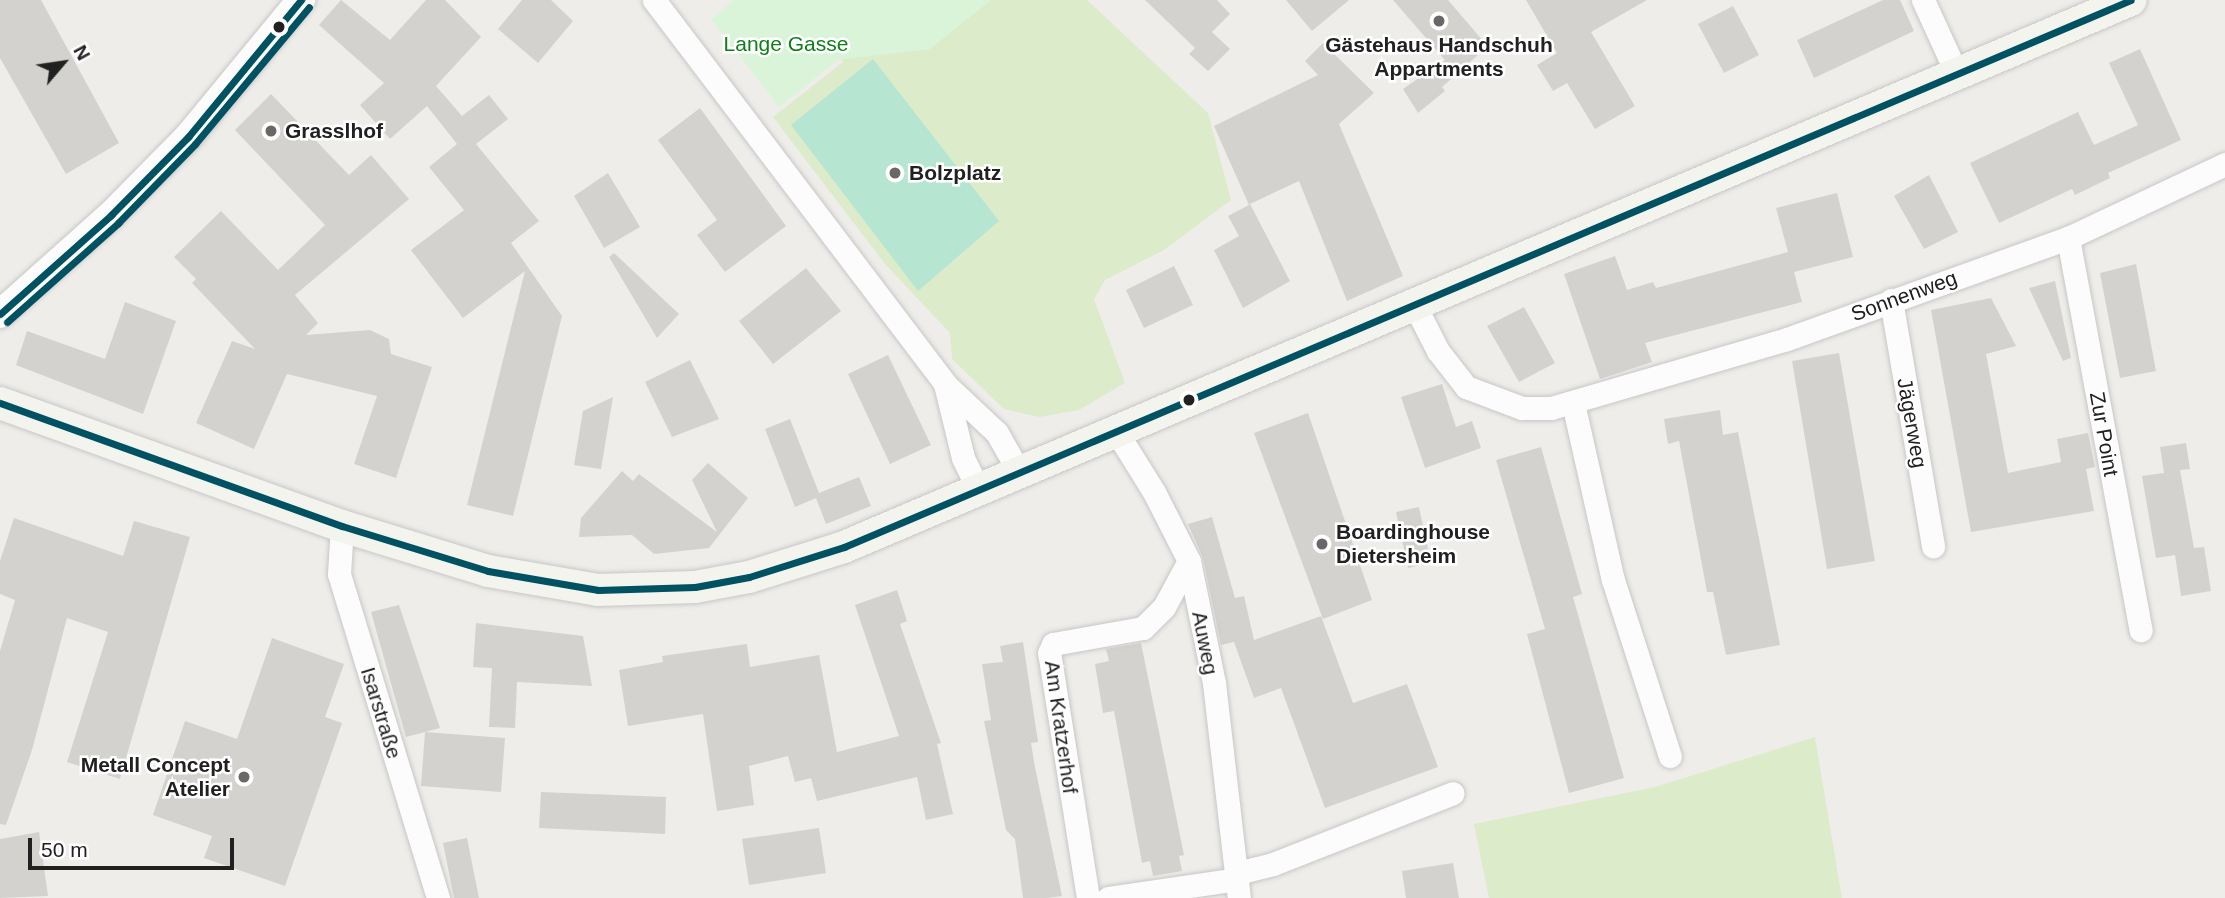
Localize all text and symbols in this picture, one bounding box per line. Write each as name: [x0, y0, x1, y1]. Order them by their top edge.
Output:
marker: Gästehaus Handschuh Appartments: [1431, 13, 1447, 29]
unlabelled marker: [272, 20, 286, 34]
north arrow: [28, 28, 98, 98]
park label: Lange Gasse: [724, 31, 848, 57]
place label: Gästehaus Handschuh Appartments: [1325, 32, 1553, 82]
text: N: [69, 41, 94, 64]
place label: Grasslhof: [285, 118, 383, 144]
marker: Grasslhof: [263, 123, 279, 139]
place label: Bolzplatz: [909, 160, 1001, 186]
marker: Bolzplatz: [887, 165, 903, 181]
street label: Sonnenweg: [1848, 265, 1960, 327]
street label: Jägerweg: [1892, 376, 1932, 470]
street label: Zur Point: [2084, 390, 2124, 478]
unlabelled marker: [1182, 393, 1196, 407]
place label: Boardinghouse Dietersheim: [1336, 519, 1490, 569]
marker: Boardinghouse Dietersheim: [1314, 536, 1330, 552]
street label: Auweg: [1187, 609, 1223, 677]
street label: Am Kratzerhof: [1039, 659, 1083, 795]
street label: Isarstraße: [355, 664, 407, 762]
place label: Metall Concept Atelier: [81, 752, 230, 802]
marker: Metall Concept Atelier: [236, 769, 252, 785]
scale bar: [32, 824, 238, 868]
text: 50 m: [41, 838, 88, 861]

